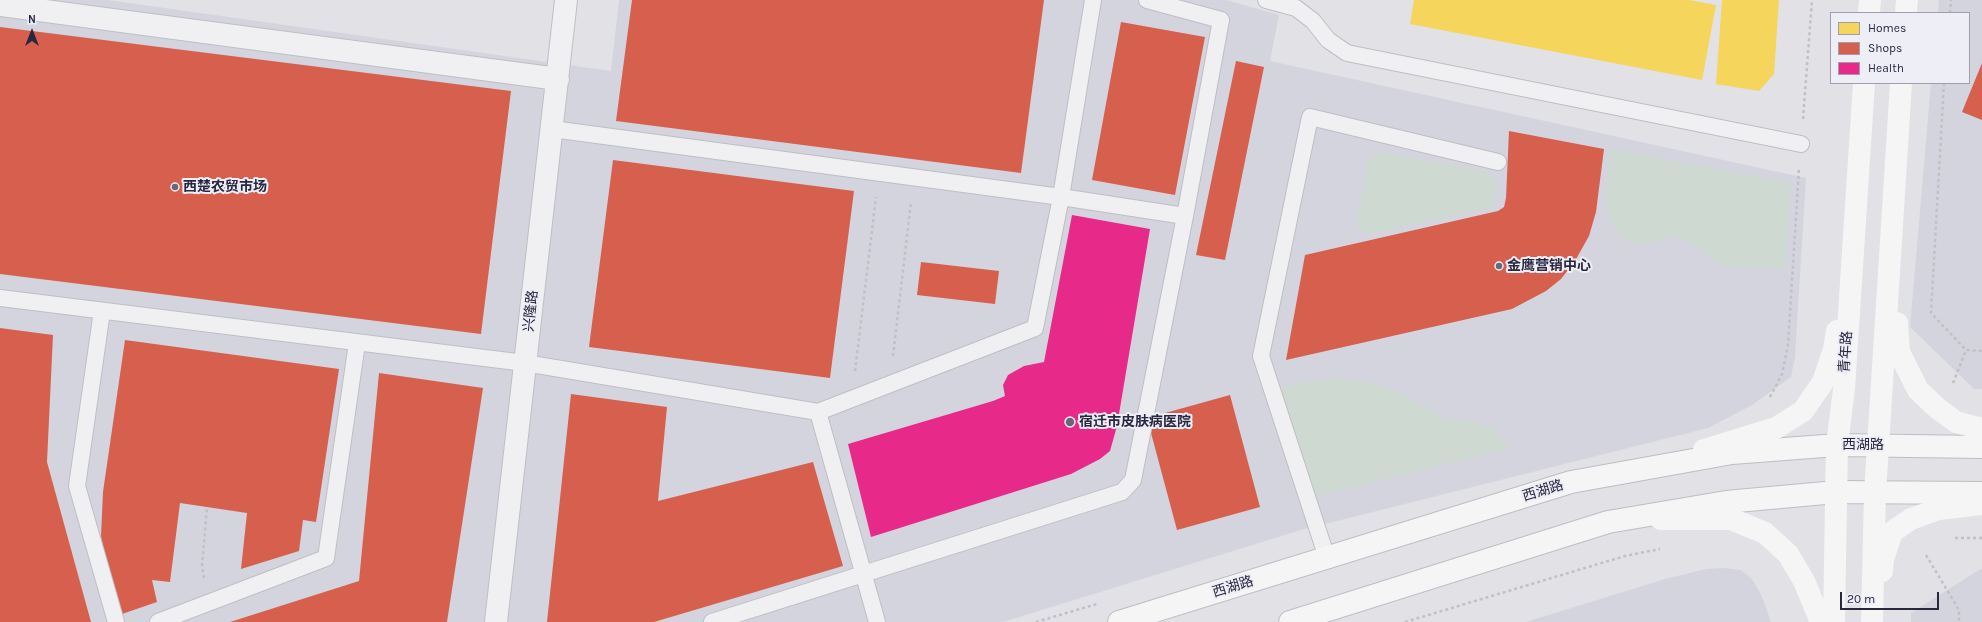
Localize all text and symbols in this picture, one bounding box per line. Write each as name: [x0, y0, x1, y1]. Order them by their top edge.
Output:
north arrow: [12, 12, 52, 52]
legend: [1830, 12, 1970, 84]
text: N: [28, 13, 36, 26]
text: Homes: [1868, 21, 1906, 35]
text: Shops: [1868, 41, 1902, 55]
text: Health: [1868, 61, 1904, 75]
place label: 西楚农贸市场: [183, 179, 267, 195]
marker: 西楚农贸市场: [170, 182, 180, 192]
place label: 金鹰营销中心: [1507, 258, 1591, 274]
marker: 金鹰营销中心: [1494, 261, 1504, 271]
street label: 兴隆路: [520, 289, 542, 333]
street label: 青年路: [1836, 330, 1856, 374]
place label: 宿迁市皮肤病医院: [1079, 414, 1191, 430]
marker: 宿迁市皮肤病医院: [1064, 416, 1076, 428]
street label: 西湖路: [1842, 437, 1884, 453]
street label: 西湖路: [1520, 477, 1566, 505]
street label: 西湖路: [1210, 573, 1256, 601]
scale bar: [1842, 584, 1941, 610]
text: 20 m: [1847, 592, 1875, 606]

